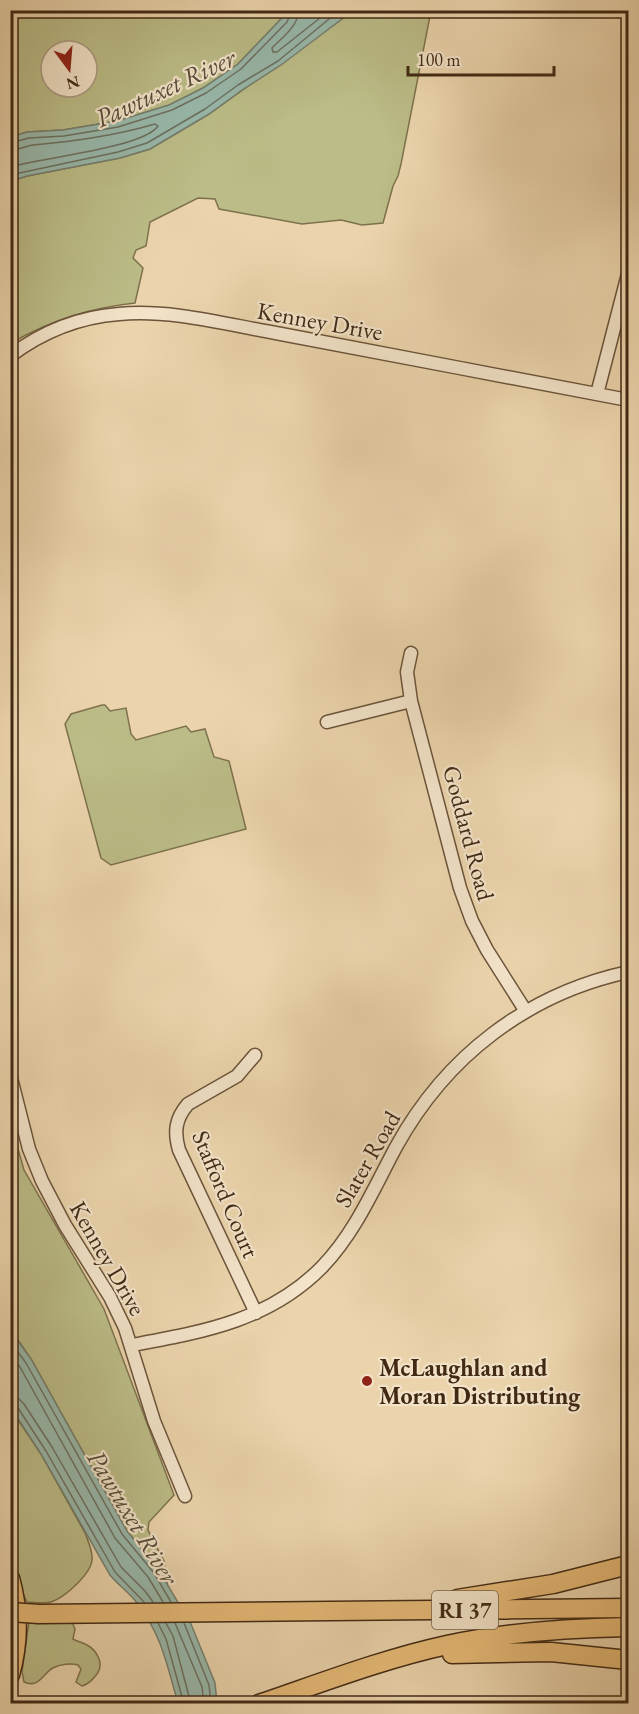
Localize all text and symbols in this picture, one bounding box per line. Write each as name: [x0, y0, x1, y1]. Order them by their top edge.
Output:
north arrow: [39, 39, 99, 99]
scale bar: [408, 39, 554, 77]
water label: Pawtuxet River: [89, 40, 242, 135]
text: 100 m: [417, 48, 461, 71]
text: N: [64, 71, 82, 95]
street label: Kenney Drive: [255, 295, 385, 347]
street label: Goddard Road: [436, 762, 502, 905]
street label: Slater Road: [327, 1104, 407, 1213]
street label: Stafford Court: [185, 1126, 267, 1263]
street label: Kenney Drive: [63, 1195, 153, 1321]
place label: McLaughlan and Moran Distributing: [379, 1352, 581, 1412]
marker: McLaughlan and Moran Distributing: [360, 1374, 374, 1388]
water label: Pawtuxet River: [79, 1443, 187, 1592]
road number: RI 37: [432, 1591, 498, 1629]

